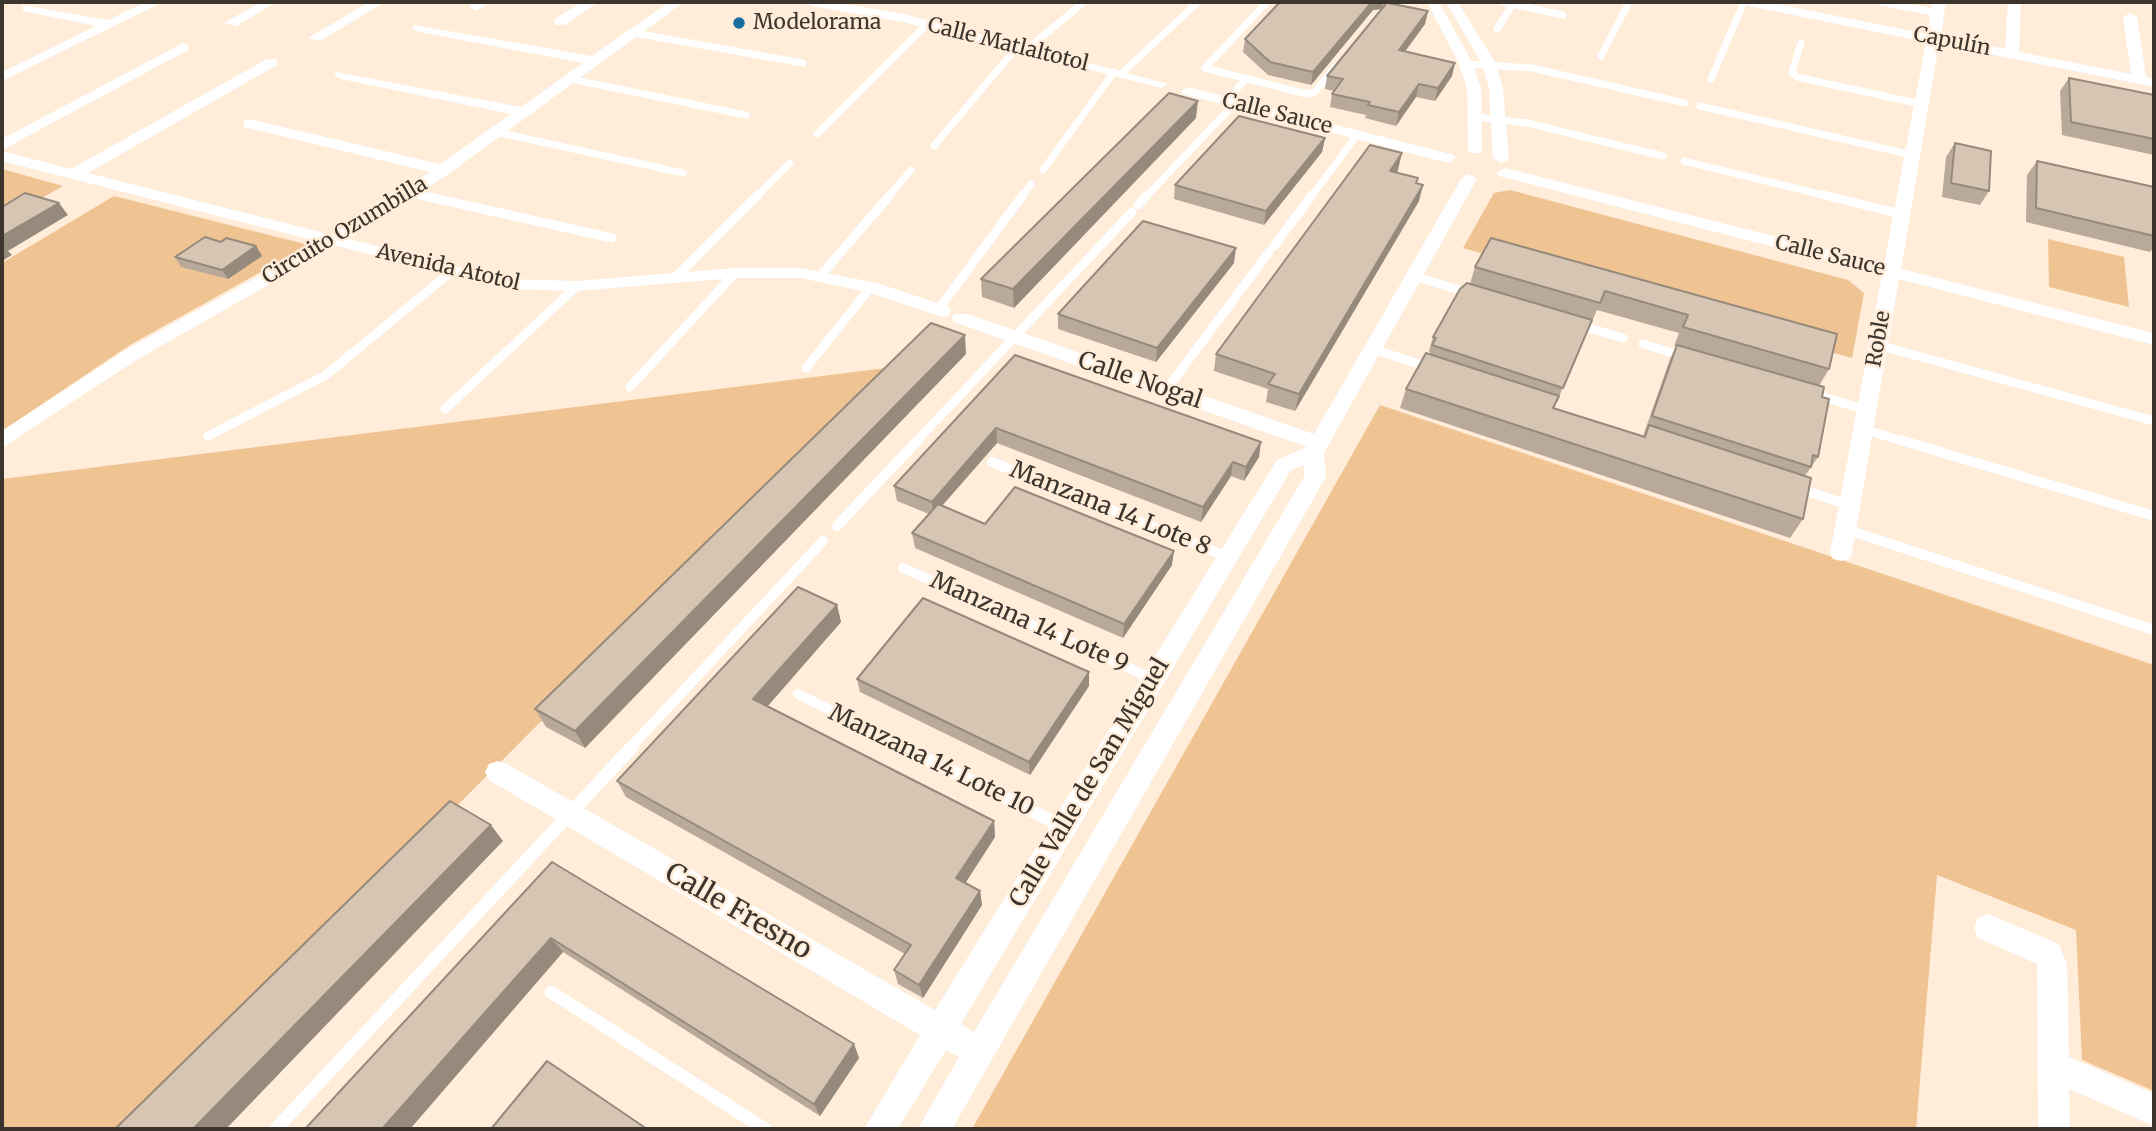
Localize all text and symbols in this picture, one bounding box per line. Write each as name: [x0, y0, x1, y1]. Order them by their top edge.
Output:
place label: Modelorama: [753, 10, 881, 36]
street label: Calle Matlaltotol: [925, 13, 1091, 77]
marker: Modelorama: [731, 15, 747, 31]
street label: Capulín: [1911, 22, 1993, 62]
street label: Calle Sauce: [1219, 88, 1335, 140]
street label: Circuito Ozumbilla: [258, 172, 432, 290]
street label: Calle Sauce: [1772, 230, 1888, 282]
street label: Avenida Atotol: [374, 239, 522, 297]
street label: Roble: [1862, 309, 1896, 369]
street label: Calle Nogal: [1074, 346, 1206, 416]
street label: Manzana 14 Lote 8: [1005, 456, 1215, 562]
street label: Manzana 14 Lote 9: [925, 566, 1133, 680]
street label: Calle Valle de San Miguel: [1004, 653, 1176, 913]
street label: Manzana 14 Lote 10: [824, 699, 1038, 823]
street label: Calle Fresno: [659, 856, 817, 968]

